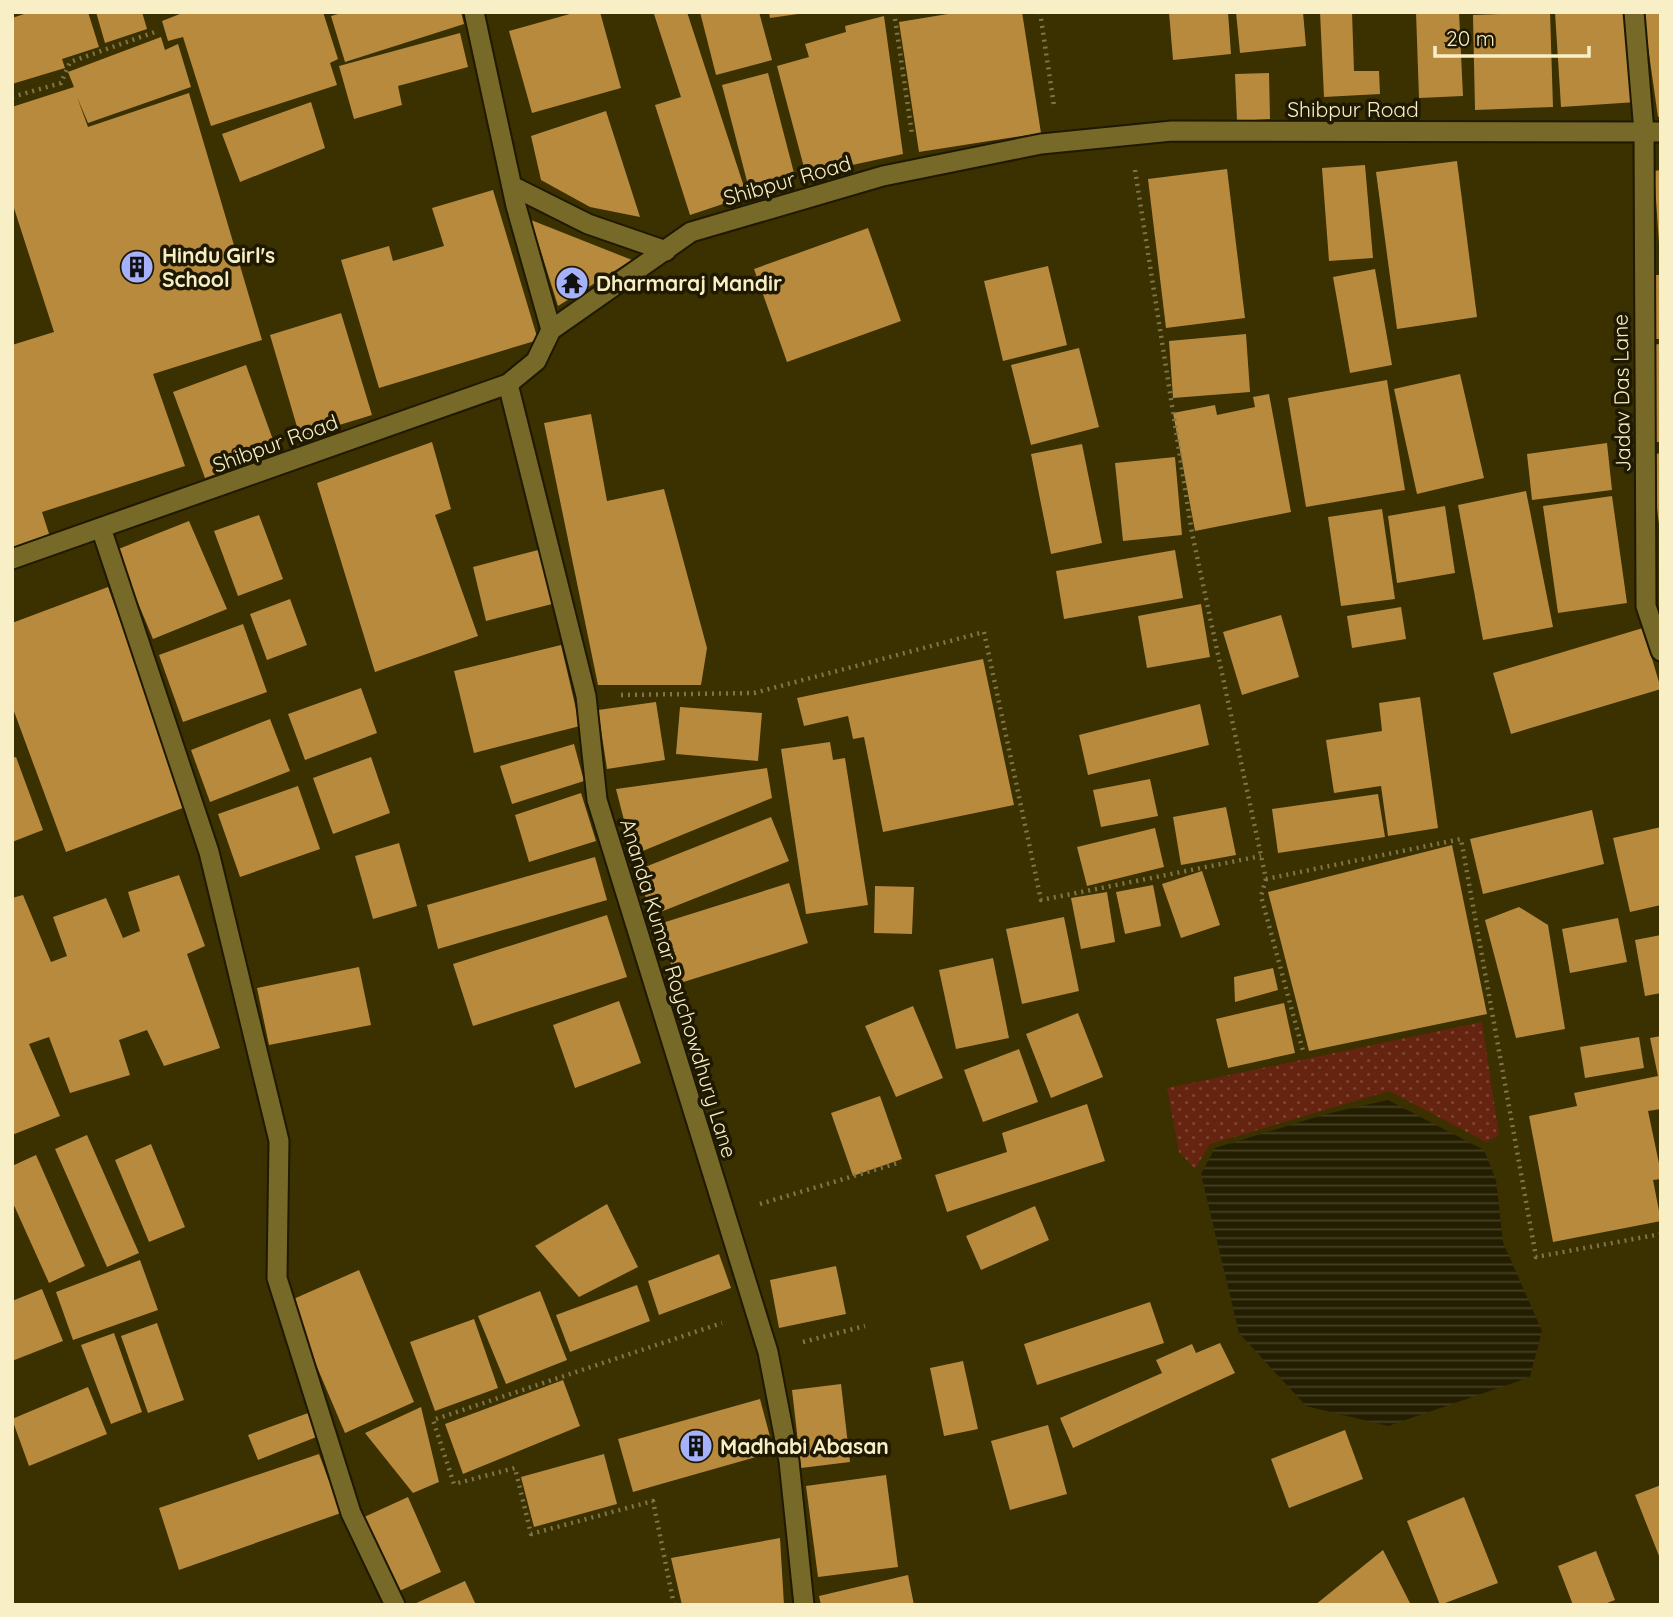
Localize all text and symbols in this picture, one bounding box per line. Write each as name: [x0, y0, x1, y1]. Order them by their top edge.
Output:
scale bar: [1435, 14, 1589, 58]
text: 20 m: [1446, 25, 1495, 51]
street label: Shibpur Road: [1287, 96, 1419, 122]
street label: Shibpur Road: [720, 149, 854, 211]
place label: Hindu Girl's School: [162, 242, 275, 292]
building icon: Hindu Girl's School: [118, 248, 156, 286]
temple icon: Dharmaraj Mandir: [553, 264, 591, 302]
place label: Dharmaraj Mandir: [596, 270, 782, 296]
street label: Jadav Das Lane: [1607, 314, 1635, 472]
street label: Shibpur Road: [209, 408, 341, 478]
street label: Ananda Kumar Roychowdhury Lane: [615, 815, 743, 1161]
building icon: Madhabi Abasan: [677, 1427, 715, 1465]
place label: Madhabi Abasan: [720, 1433, 889, 1459]

